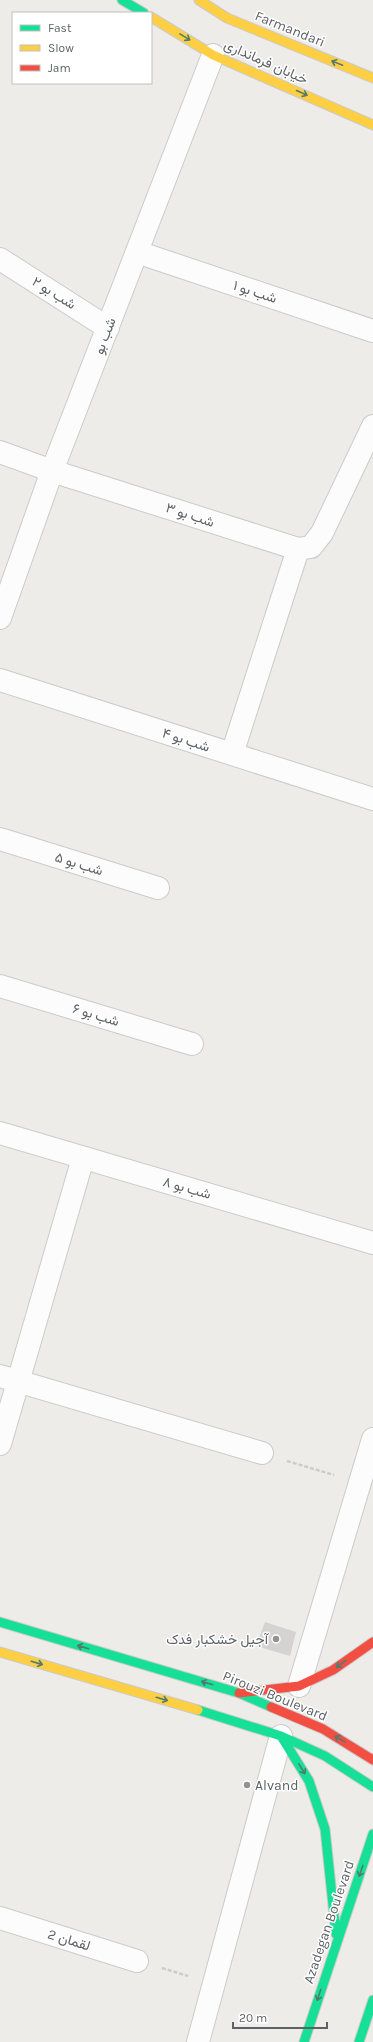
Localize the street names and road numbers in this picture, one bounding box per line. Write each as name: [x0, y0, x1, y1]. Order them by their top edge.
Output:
street label: Farmandari: [252, 7, 328, 51]
street label: خیابان فرمانداری: [221, 36, 311, 88]
street label: شب بو ۲: [29, 273, 79, 313]
street label: شب بو ۱: [231, 277, 279, 307]
street label: شب بو: [90, 315, 120, 357]
street label: شب بو ۳: [163, 499, 217, 531]
street label: شب بو ۴: [160, 724, 212, 756]
street label: شب بو ۵: [53, 849, 105, 879]
street label: شب بو ۶: [71, 1000, 121, 1030]
street label: شب بو ۸: [161, 1173, 213, 1203]
street label: Pirouzi Boulevard: [220, 1667, 330, 1725]
street label: Azadegan Boulevard: [300, 1858, 358, 1986]
street label: لقمان 2: [46, 1925, 92, 1955]

